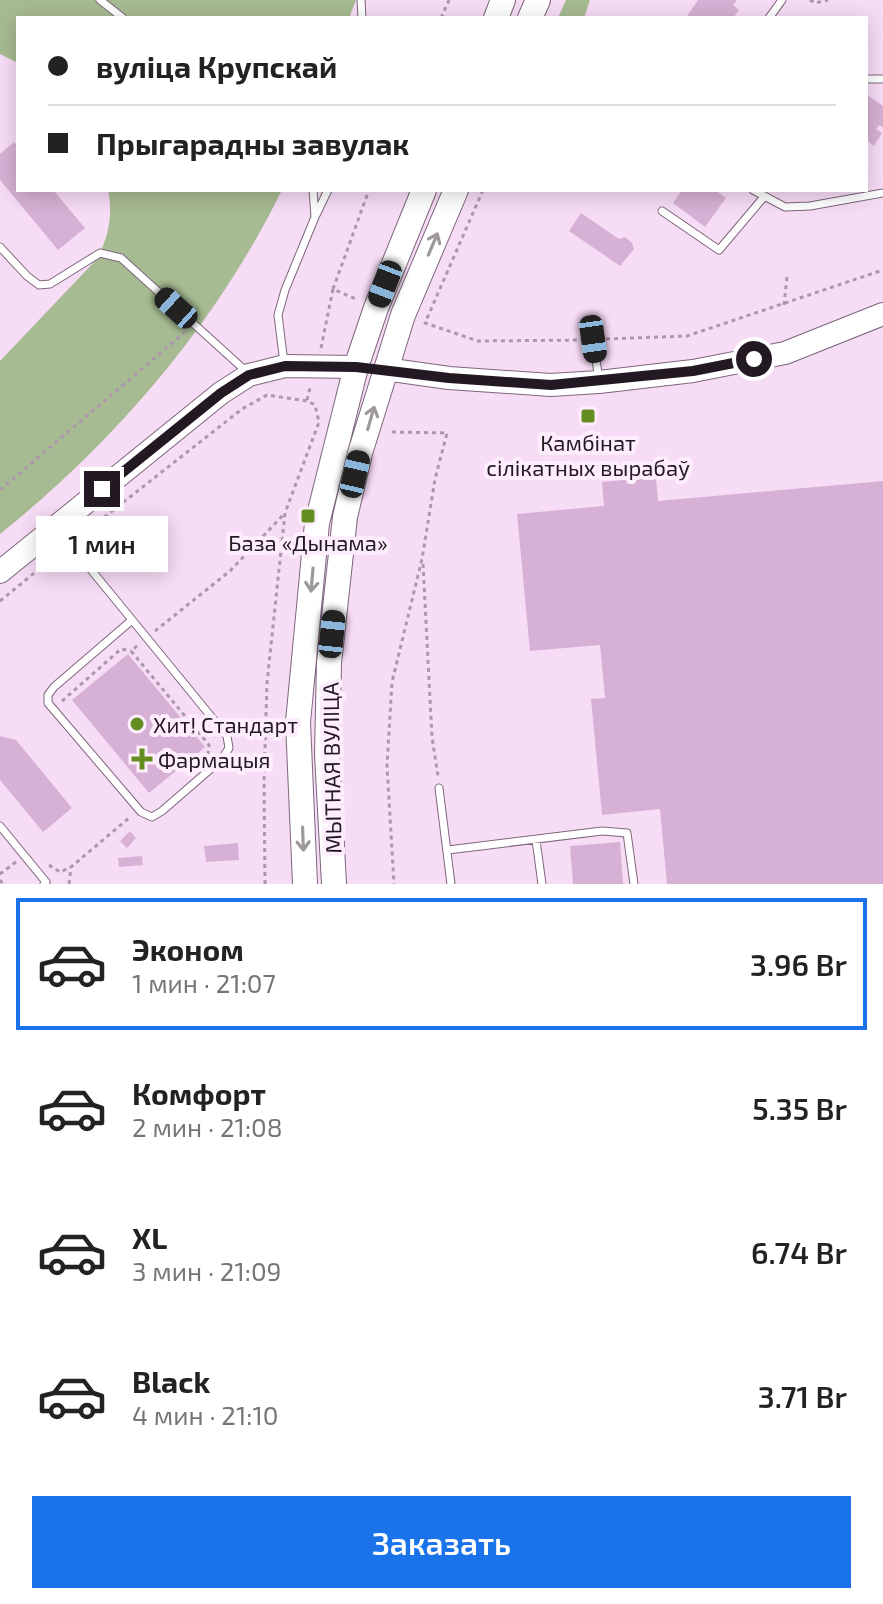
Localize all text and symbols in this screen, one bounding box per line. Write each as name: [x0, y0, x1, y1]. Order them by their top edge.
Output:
text: вуліца Крупскай: [96, 48, 337, 84]
text: Прыгарадны завулак: [96, 125, 409, 161]
one-way arrow: [426, 233, 441, 257]
car: [365, 257, 405, 311]
car: [150, 283, 202, 333]
car: [578, 314, 608, 364]
route start: [736, 341, 772, 377]
one-way arrow: [364, 406, 379, 432]
marker: Камбінат сілікатных вырабаў: [579, 407, 597, 425]
place label: Камбінат сілікатных вырабаў: [486, 429, 690, 481]
car: [338, 448, 372, 500]
route end: [84, 471, 120, 507]
marker: База «Дынама»: [299, 507, 317, 525]
callout: 1 мин: [36, 517, 168, 573]
text: 1 мин: [68, 528, 136, 559]
place label: База «Дынама»: [228, 529, 388, 555]
one-way arrow: [304, 566, 319, 593]
car: [318, 609, 346, 659]
street label: МЫТНАЯ ВУЛІЦА: [317, 682, 345, 854]
place label: Хит! Стандарт: [153, 711, 298, 737]
marker: Хит! Стандарт: [128, 715, 146, 733]
place label: Фармацыя: [158, 746, 271, 772]
marker: Фармацыя: [133, 750, 151, 768]
one-way arrow: [296, 825, 311, 852]
icon: car: [36, 928, 108, 1000]
text: Эконом: [132, 931, 244, 967]
text: 3.96 Br: [750, 946, 847, 982]
text: 1 мин · 21:07: [132, 967, 276, 998]
icon: car: [36, 1072, 108, 1144]
text: Комфорт: [132, 1075, 266, 1111]
text: 5.35 Br: [752, 1090, 847, 1126]
text: 2 мин · 21:08: [132, 1111, 283, 1142]
icon: car: [36, 1216, 108, 1288]
text: XL: [132, 1219, 167, 1255]
text: 6.74 Br: [751, 1234, 847, 1270]
text: 3 мин · 21:09: [132, 1255, 281, 1286]
icon: car: [36, 1360, 108, 1432]
text: Black: [132, 1363, 210, 1399]
text: 3.71 Br: [758, 1378, 847, 1414]
text: 4 мин · 21:10: [132, 1399, 278, 1430]
button: Заказать: [32, 1496, 851, 1588]

